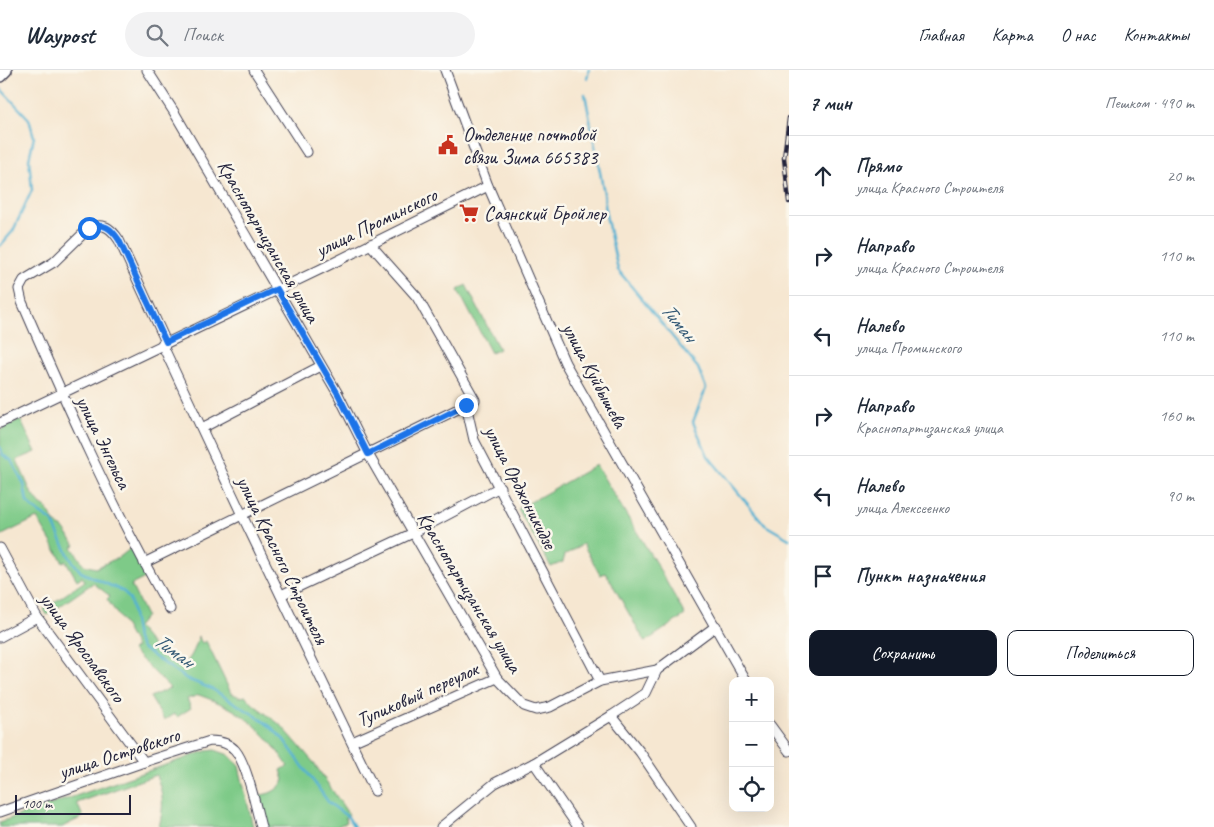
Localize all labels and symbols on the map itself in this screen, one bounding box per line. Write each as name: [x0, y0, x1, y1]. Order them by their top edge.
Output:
place label: Отделение почтовой связи Зима 665383: [463, 122, 599, 170]
public building icon: Отделение почтовой связи Зима 665383: [437, 134, 459, 156]
street label: Краснопартизанская улица: [211, 155, 326, 329]
street label: улица Проминского: [311, 182, 442, 263]
place label: Саянский Бройлер: [484, 201, 608, 226]
supermarket icon: Саянский Бройлер: [458, 202, 480, 224]
route start: [78, 217, 101, 240]
water label: Тиман: [655, 297, 705, 350]
street label: улица Куйбышева: [556, 317, 634, 434]
street label: улица Энгельса: [70, 391, 138, 495]
route end: [455, 394, 478, 417]
street label: улица Орджоникидзе: [478, 420, 563, 554]
street label: улица Красного Строителя: [231, 471, 334, 649]
street label: Краснопартизанская улица: [411, 507, 528, 679]
street label: улица Ярославского: [34, 587, 131, 708]
water label: Тиман: [149, 627, 202, 675]
street label: Тупиковый переулок: [352, 656, 483, 732]
street label: улица Островского: [55, 722, 183, 785]
scale bar: [15, 792, 131, 815]

